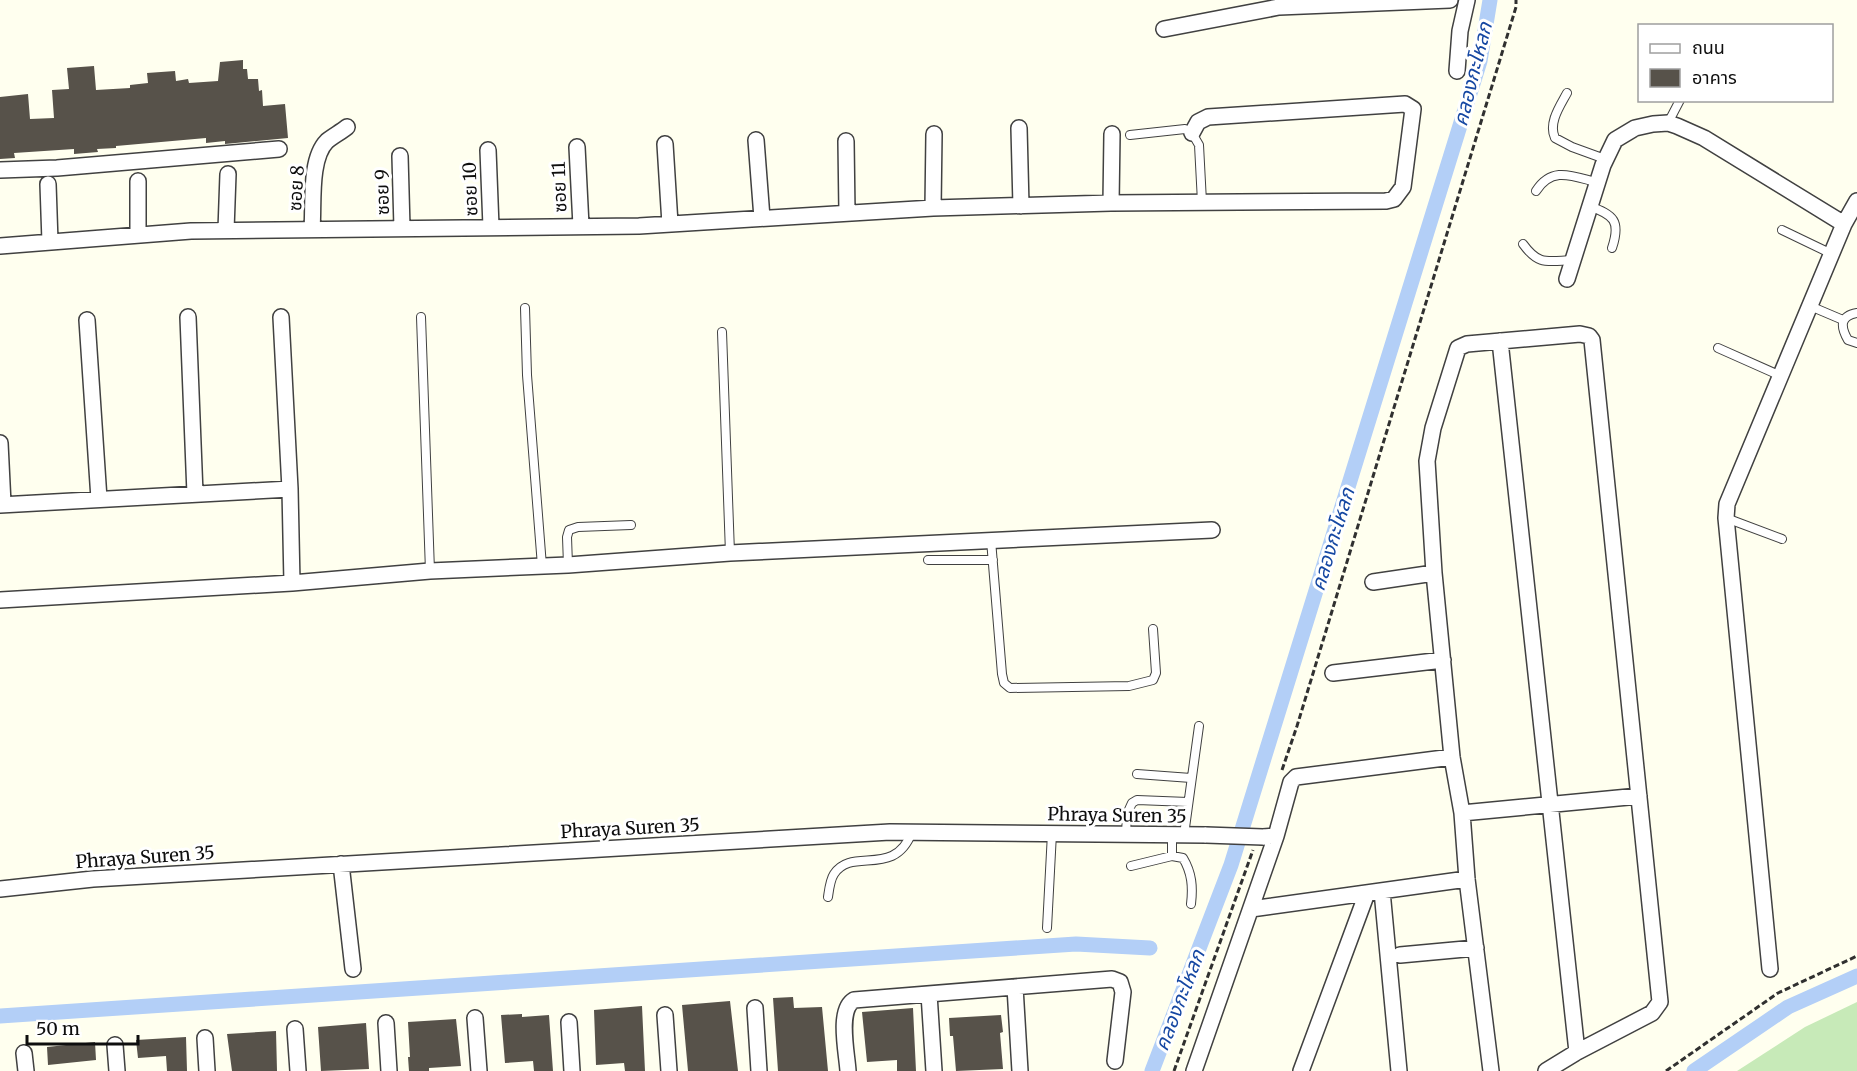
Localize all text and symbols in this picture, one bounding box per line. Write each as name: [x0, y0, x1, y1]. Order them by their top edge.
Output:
water label: คลองกะโหลก: [1447, 19, 1497, 128]
legend: [1638, 24, 1833, 102]
text: ถนน: [1692, 36, 1725, 59]
text: อาคาร: [1692, 66, 1737, 89]
street label: ซอย 10: [458, 161, 482, 217]
street label: ซอย 11: [547, 161, 571, 213]
street label: ซอย 8: [283, 164, 309, 212]
street label: ซอย 9: [370, 169, 394, 215]
water label: คลองกะโหลก: [1305, 484, 1360, 593]
street label: Phraya Suren 35: [1047, 802, 1187, 828]
street label: Phraya Suren 35: [560, 813, 700, 843]
street label: Phraya Suren 35: [75, 841, 215, 873]
water label: คลองกะโหลก: [1148, 945, 1210, 1054]
scale bar: [27, 1008, 138, 1046]
text: 50 m: [36, 1017, 80, 1040]

